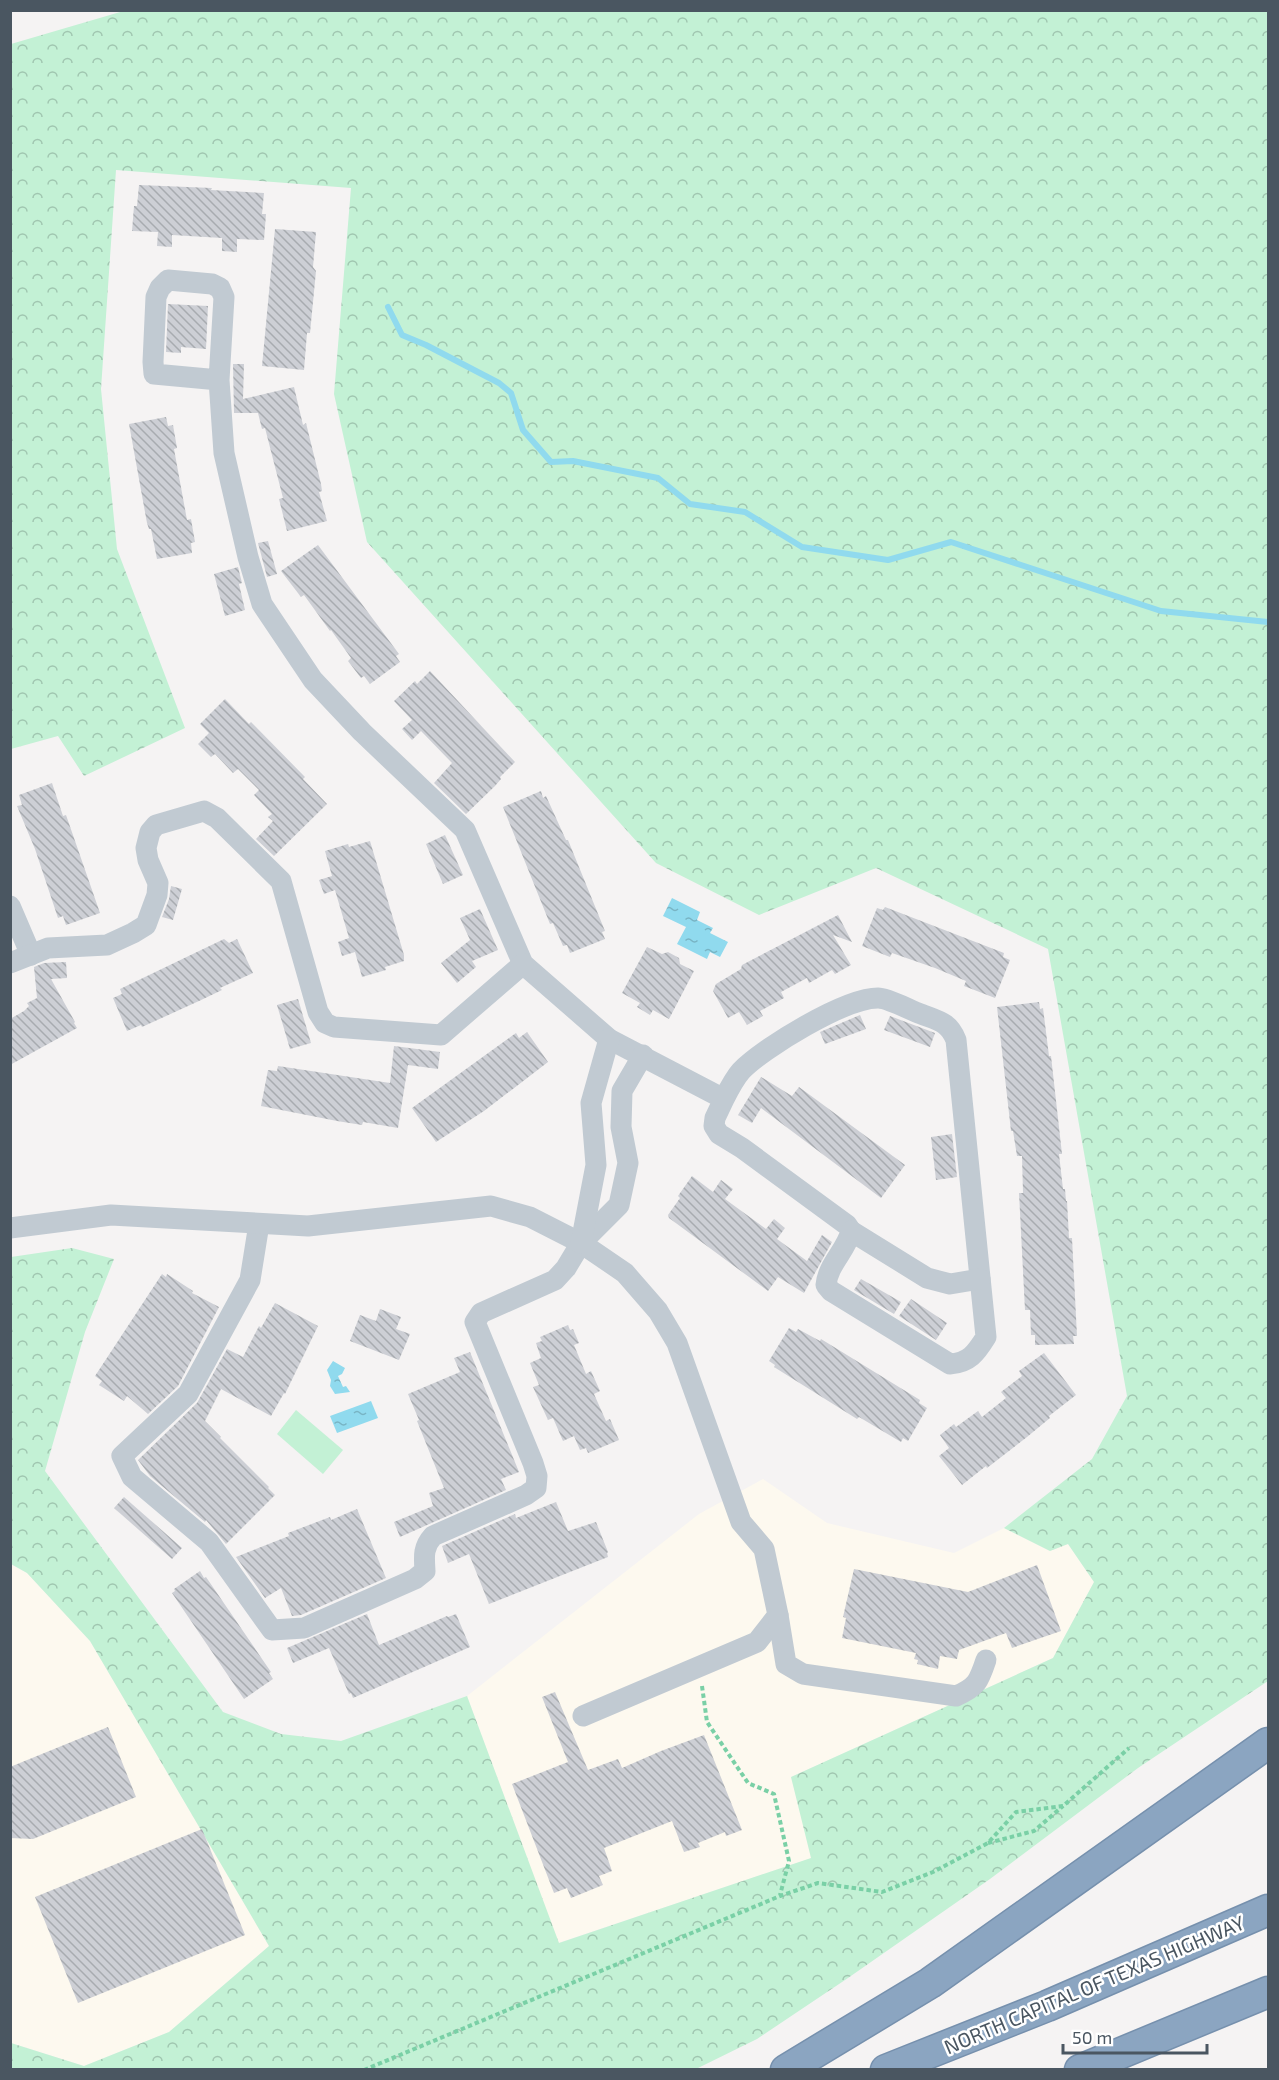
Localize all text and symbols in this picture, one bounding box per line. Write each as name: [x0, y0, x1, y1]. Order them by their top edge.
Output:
street label: NORTH CAPITAL OF TEXAS HIGHWAY: [940, 1909, 1248, 2058]
scale bar: [1063, 2017, 1207, 2055]
text: 50 m: [1072, 2026, 1112, 2048]

